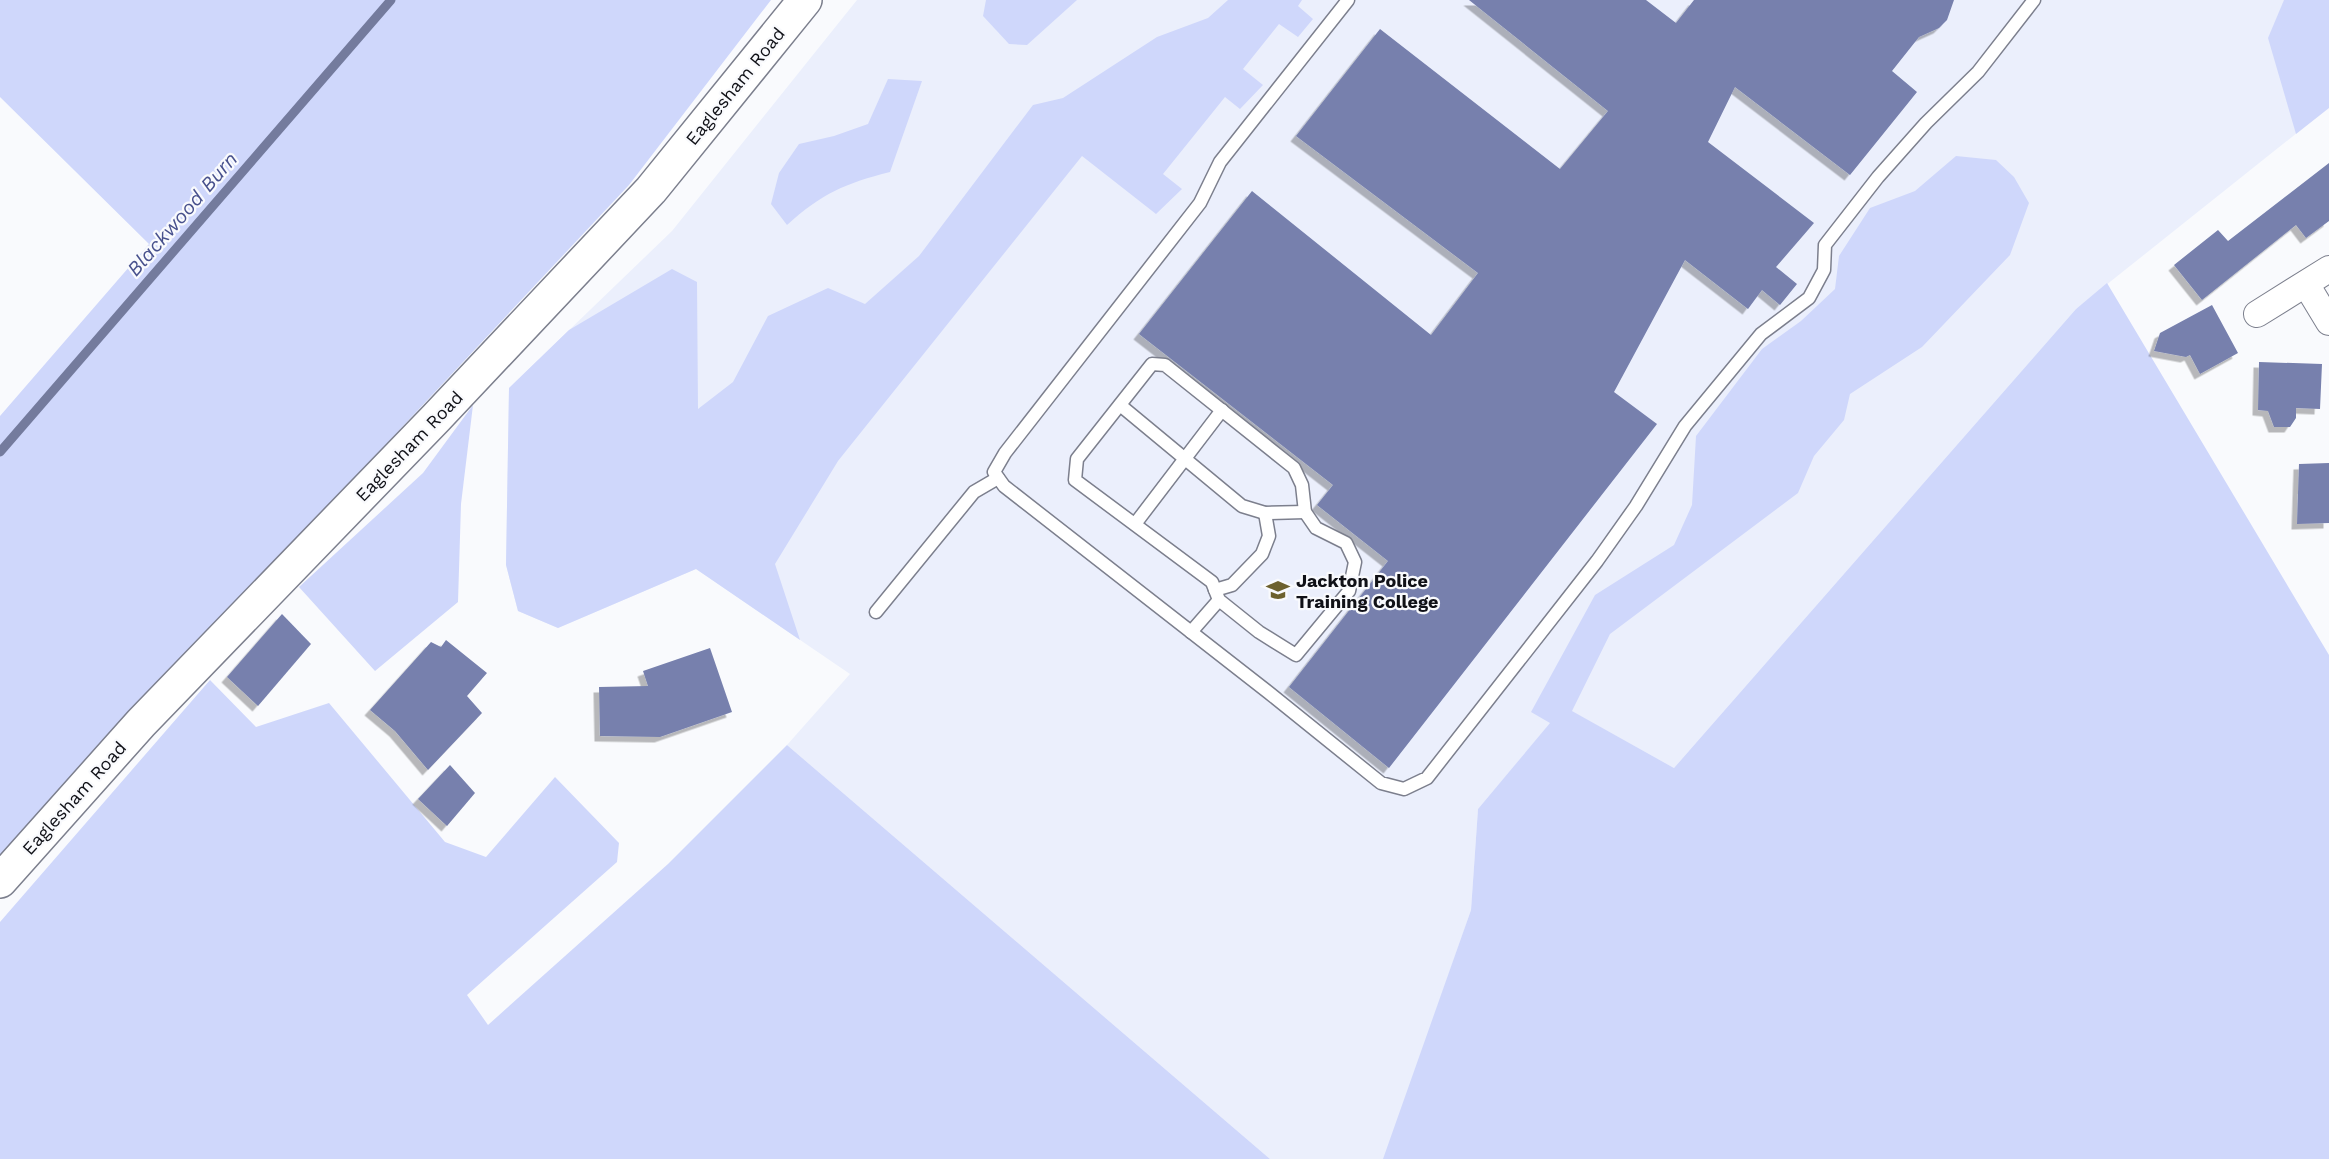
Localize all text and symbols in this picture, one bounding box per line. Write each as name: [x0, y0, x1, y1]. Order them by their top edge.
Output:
street label: Eaglesham Road: [681, 23, 789, 149]
water label: Blackwood Burn: [122, 147, 242, 281]
street label: Eaglesham Road: [351, 386, 467, 506]
place label: Jackton Police Training College: [1296, 570, 1438, 612]
school or university icon: Jackton Police Training College: [1265, 577, 1291, 603]
street label: Eaglesham Road: [18, 737, 130, 859]

